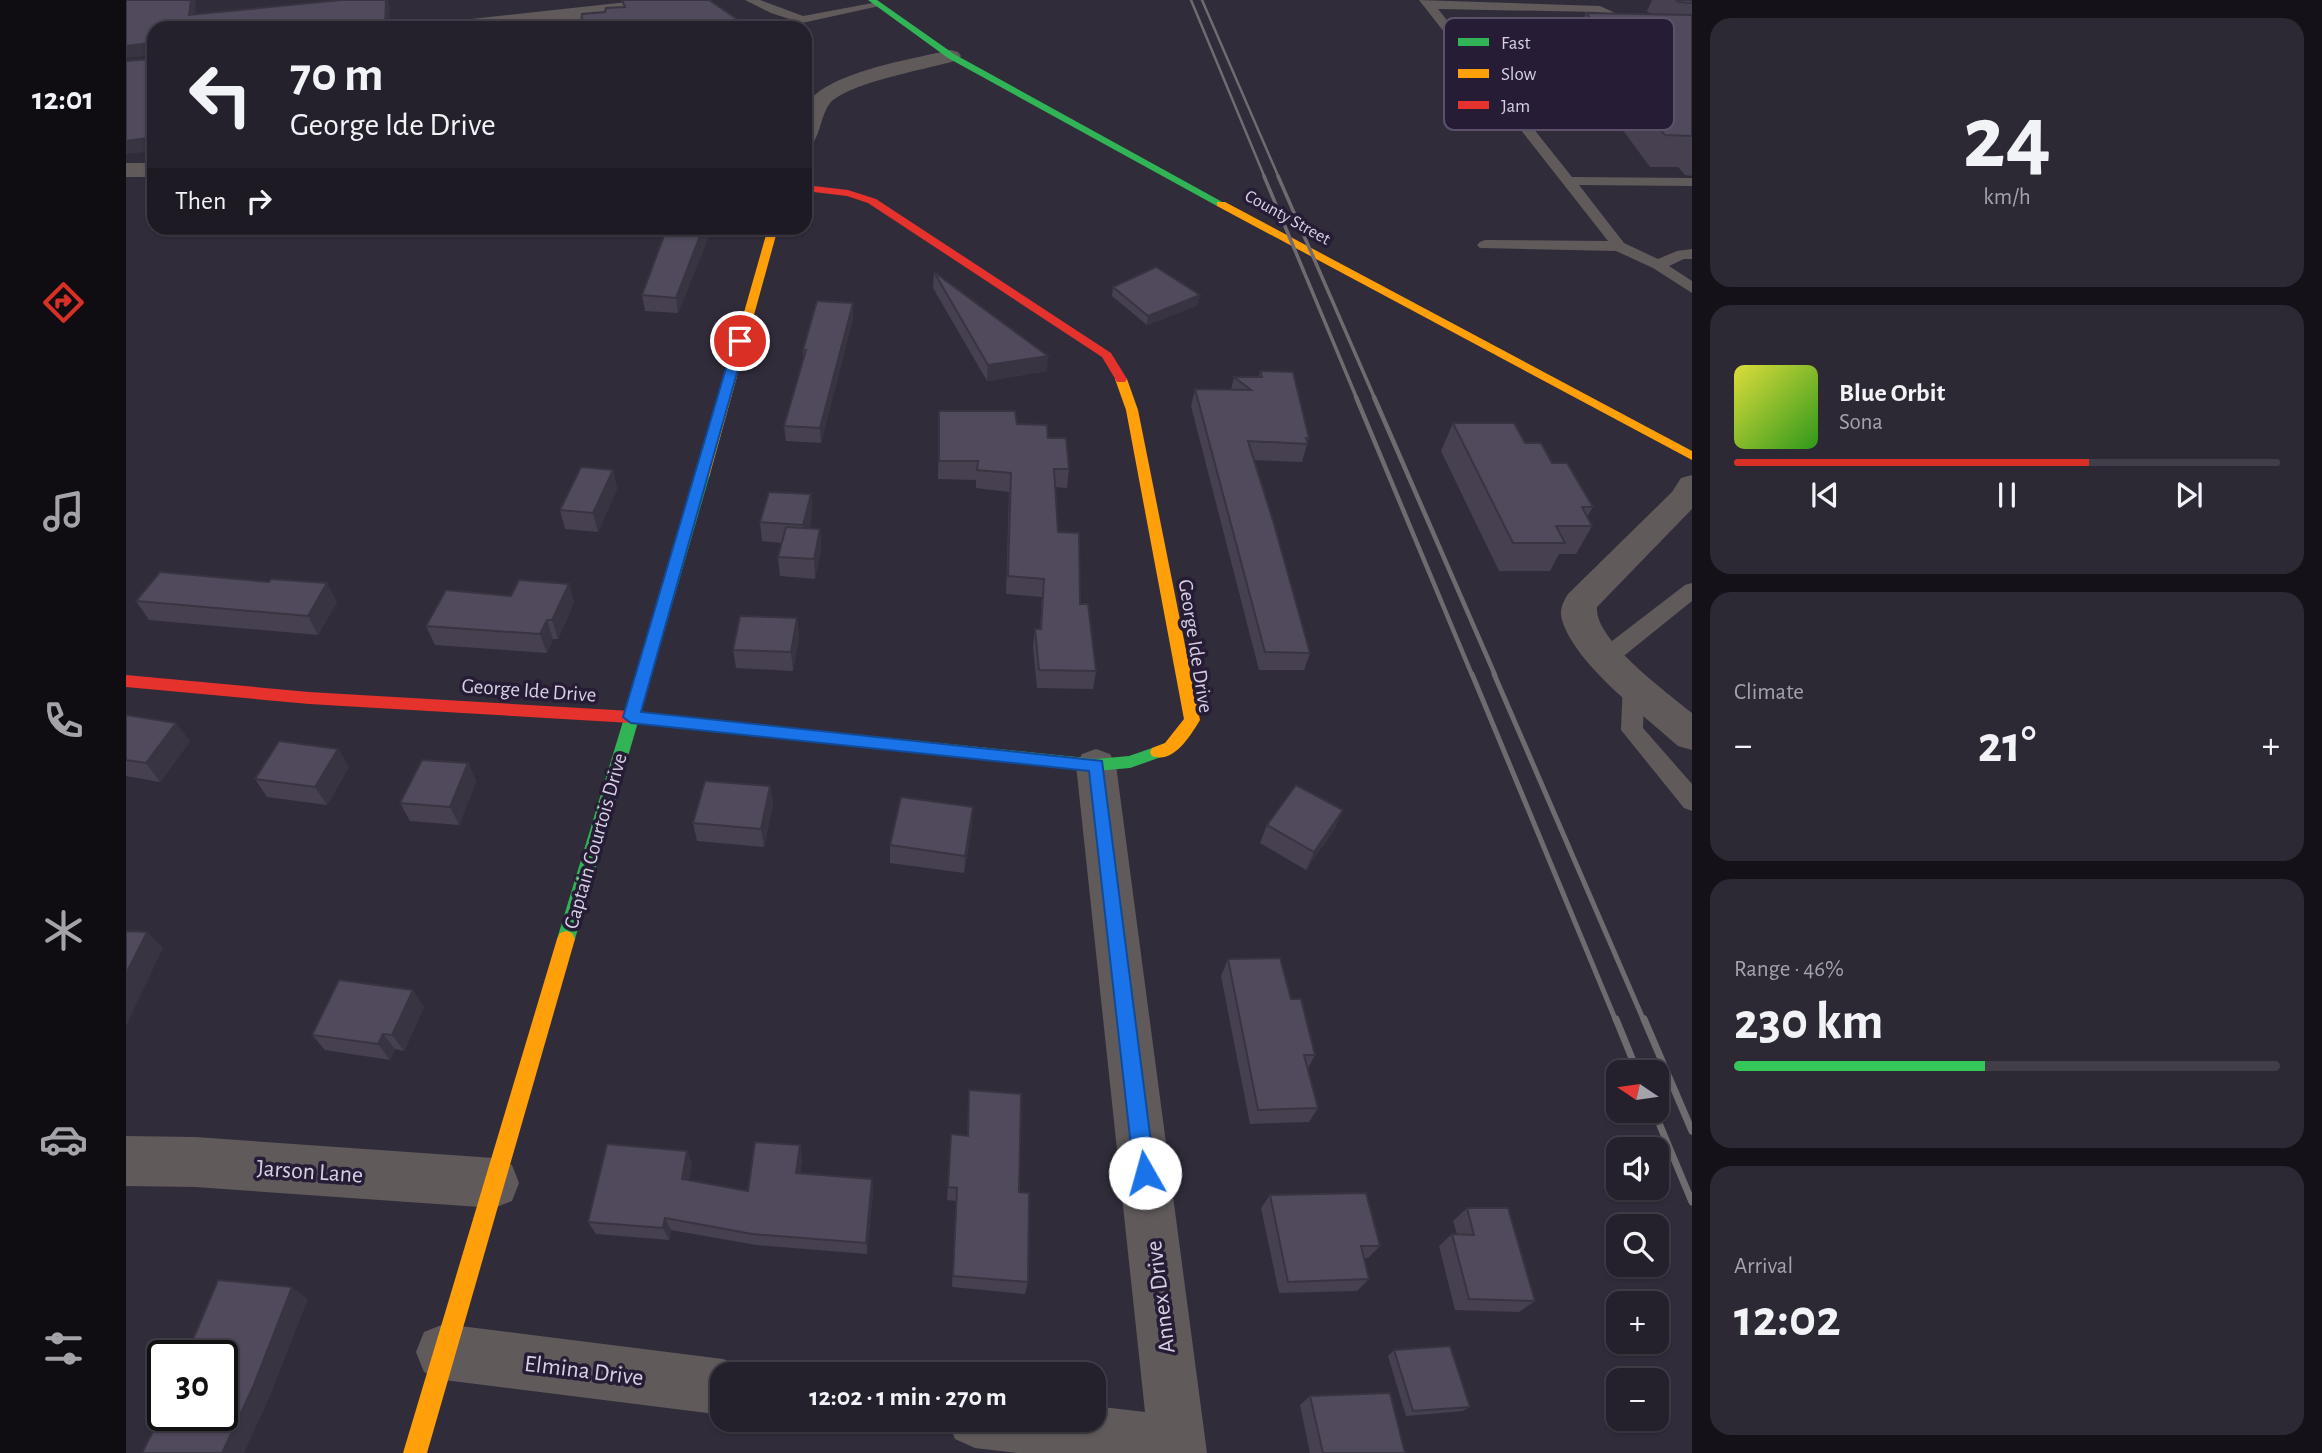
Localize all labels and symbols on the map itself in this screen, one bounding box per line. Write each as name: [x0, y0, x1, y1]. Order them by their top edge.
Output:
legend: [1444, 18, 1674, 130]
text: Fast: [1501, 34, 1531, 53]
text: Slow: [1501, 65, 1537, 84]
text: Jam: [1501, 97, 1530, 116]
street label: County Street: [1242, 187, 1334, 249]
pin: [710, 311, 770, 371]
street label: George Ide Drive: [1175, 578, 1216, 714]
street label: George Ide Drive: [461, 675, 597, 706]
street label: Captain Courtois Drive: [560, 751, 631, 931]
north arrow: [1606, 1060, 1670, 1124]
position arrow: [1108, 1136, 1182, 1210]
street label: Jarson Lane: [256, 1156, 364, 1188]
street label: Annex Drive: [1142, 1239, 1180, 1355]
speed limit sign: 30: [147, 1340, 238, 1431]
street label: Elmina Drive: [523, 1352, 645, 1390]

